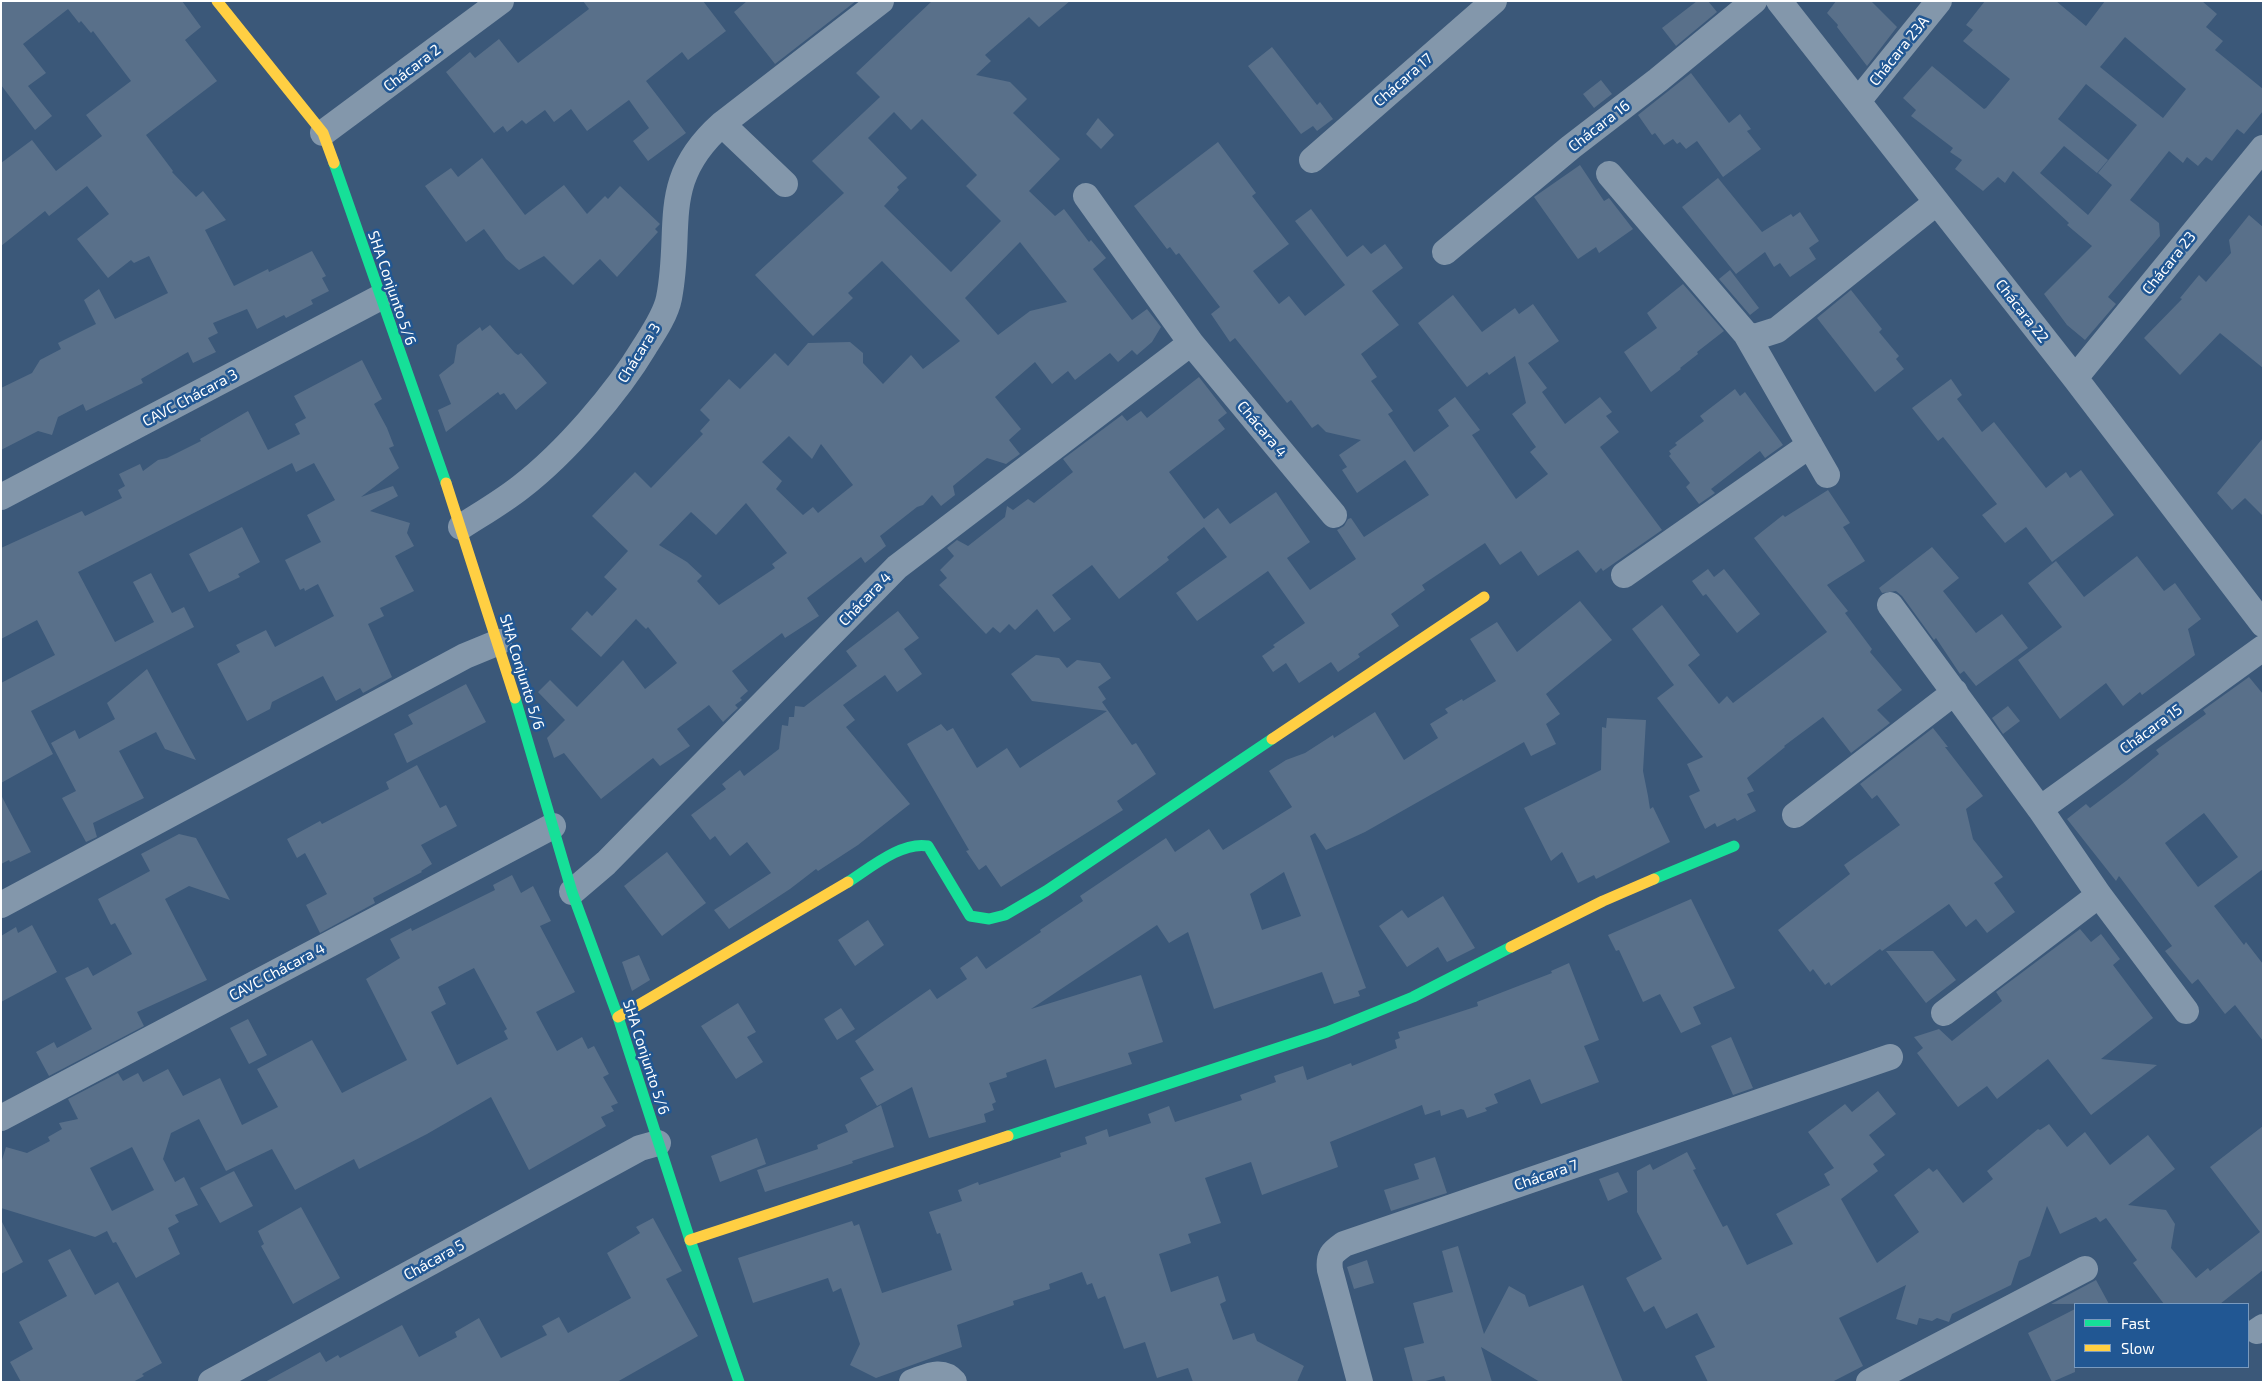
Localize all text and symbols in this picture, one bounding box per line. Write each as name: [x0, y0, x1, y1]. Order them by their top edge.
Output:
street label: Chácara 23A: [1865, 12, 1933, 90]
street label: Chácara 2: [380, 41, 444, 95]
street label: Chácara 17: [1370, 49, 1436, 111]
street label: Chácara 16: [1565, 96, 1633, 156]
street label: SHA Conjunto 5/6: [364, 228, 420, 348]
street label: Chácara 23: [2138, 228, 2200, 298]
street label: Chácara 22: [1992, 276, 2052, 346]
street label: Chácara 3: [614, 320, 664, 386]
street label: CAVC Chácara 3: [139, 365, 241, 431]
street label: Chácara 4: [1233, 397, 1291, 461]
street label: Chácara 4: [835, 568, 895, 630]
street label: SHA Conjunto 5/6: [496, 612, 548, 732]
street label: Chácara 15: [2116, 700, 2186, 758]
street label: CAVC Chácara 4: [226, 939, 328, 1005]
street label: SHA Conjunto 5/6: [619, 997, 673, 1117]
street label: Chácara 7: [1512, 1156, 1580, 1194]
street label: Chácara 5: [400, 1236, 468, 1284]
legend: [2074, 1303, 2249, 1368]
text: Fast: [2121, 1314, 2150, 1332]
text: Slow: [2121, 1339, 2155, 1357]

